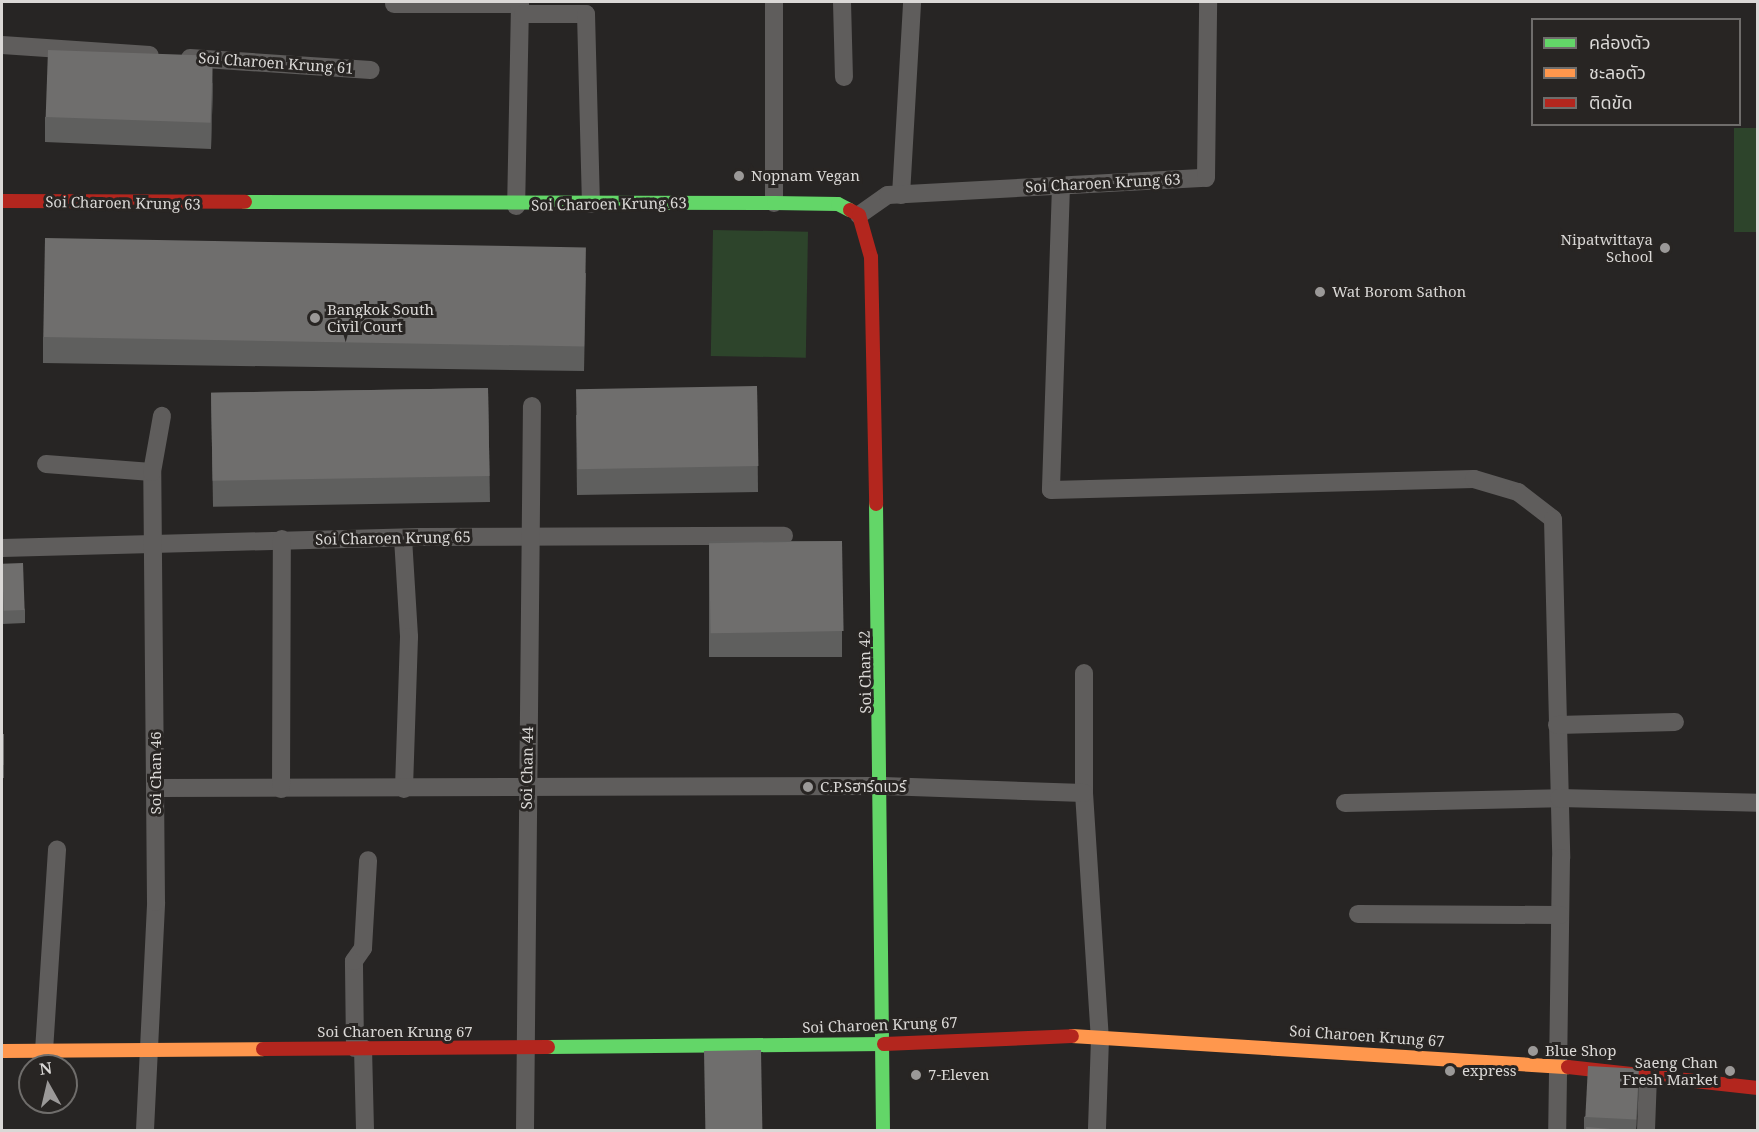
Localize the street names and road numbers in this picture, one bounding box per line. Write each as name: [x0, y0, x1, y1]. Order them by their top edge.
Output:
street label: Soi Charoen Krung 61: [198, 49, 354, 77]
street label: Soi Charoen Krung 63: [1025, 170, 1181, 196]
street label: Soi Charoen Krung 63: [45, 193, 201, 213]
street label: Soi Charoen Krung 63: [531, 194, 687, 214]
street label: Soi Charoen Krung 65: [315, 528, 471, 548]
street label: Soi Chan 42: [855, 630, 875, 714]
street label: Soi Chan 44: [517, 726, 537, 810]
street label: Soi Chan 46: [147, 731, 165, 815]
street label: Soi Charoen Krung 67: [802, 1013, 958, 1037]
street label: Soi Charoen Krung 67: [1289, 1022, 1445, 1050]
street label: Soi Charoen Krung 67: [317, 1023, 473, 1041]

